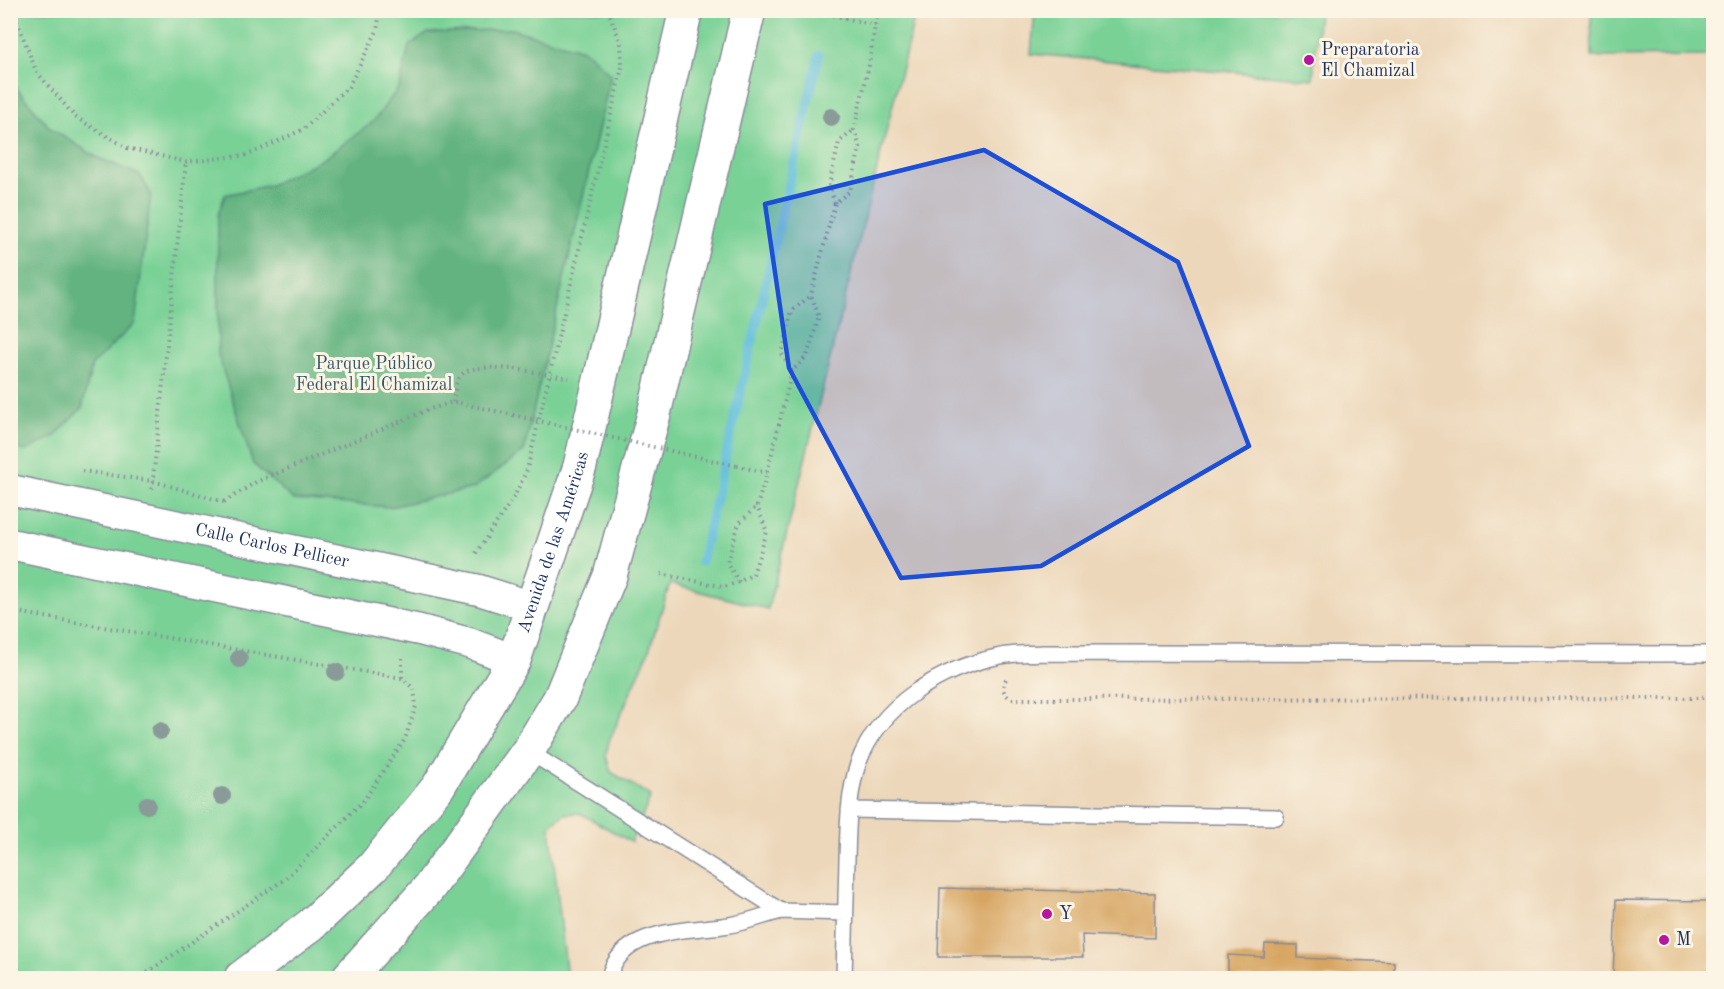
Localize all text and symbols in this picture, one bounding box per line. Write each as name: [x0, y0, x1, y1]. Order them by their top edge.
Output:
place label: Preparatoria El Chamizal: [1321, 41, 1420, 80]
marker: Preparatoria El Chamizal: [1302, 53, 1316, 67]
park label: Parque Público Federal El Chamizal: [296, 355, 453, 394]
street label: Avenida de las Américas: [515, 450, 592, 635]
street label: Calle Carlos Pellicer: [194, 521, 351, 571]
place label: Y: [1059, 905, 1072, 923]
marker: Y: [1040, 907, 1054, 921]
place label: M: [1676, 931, 1691, 949]
marker: M: [1657, 933, 1671, 947]

